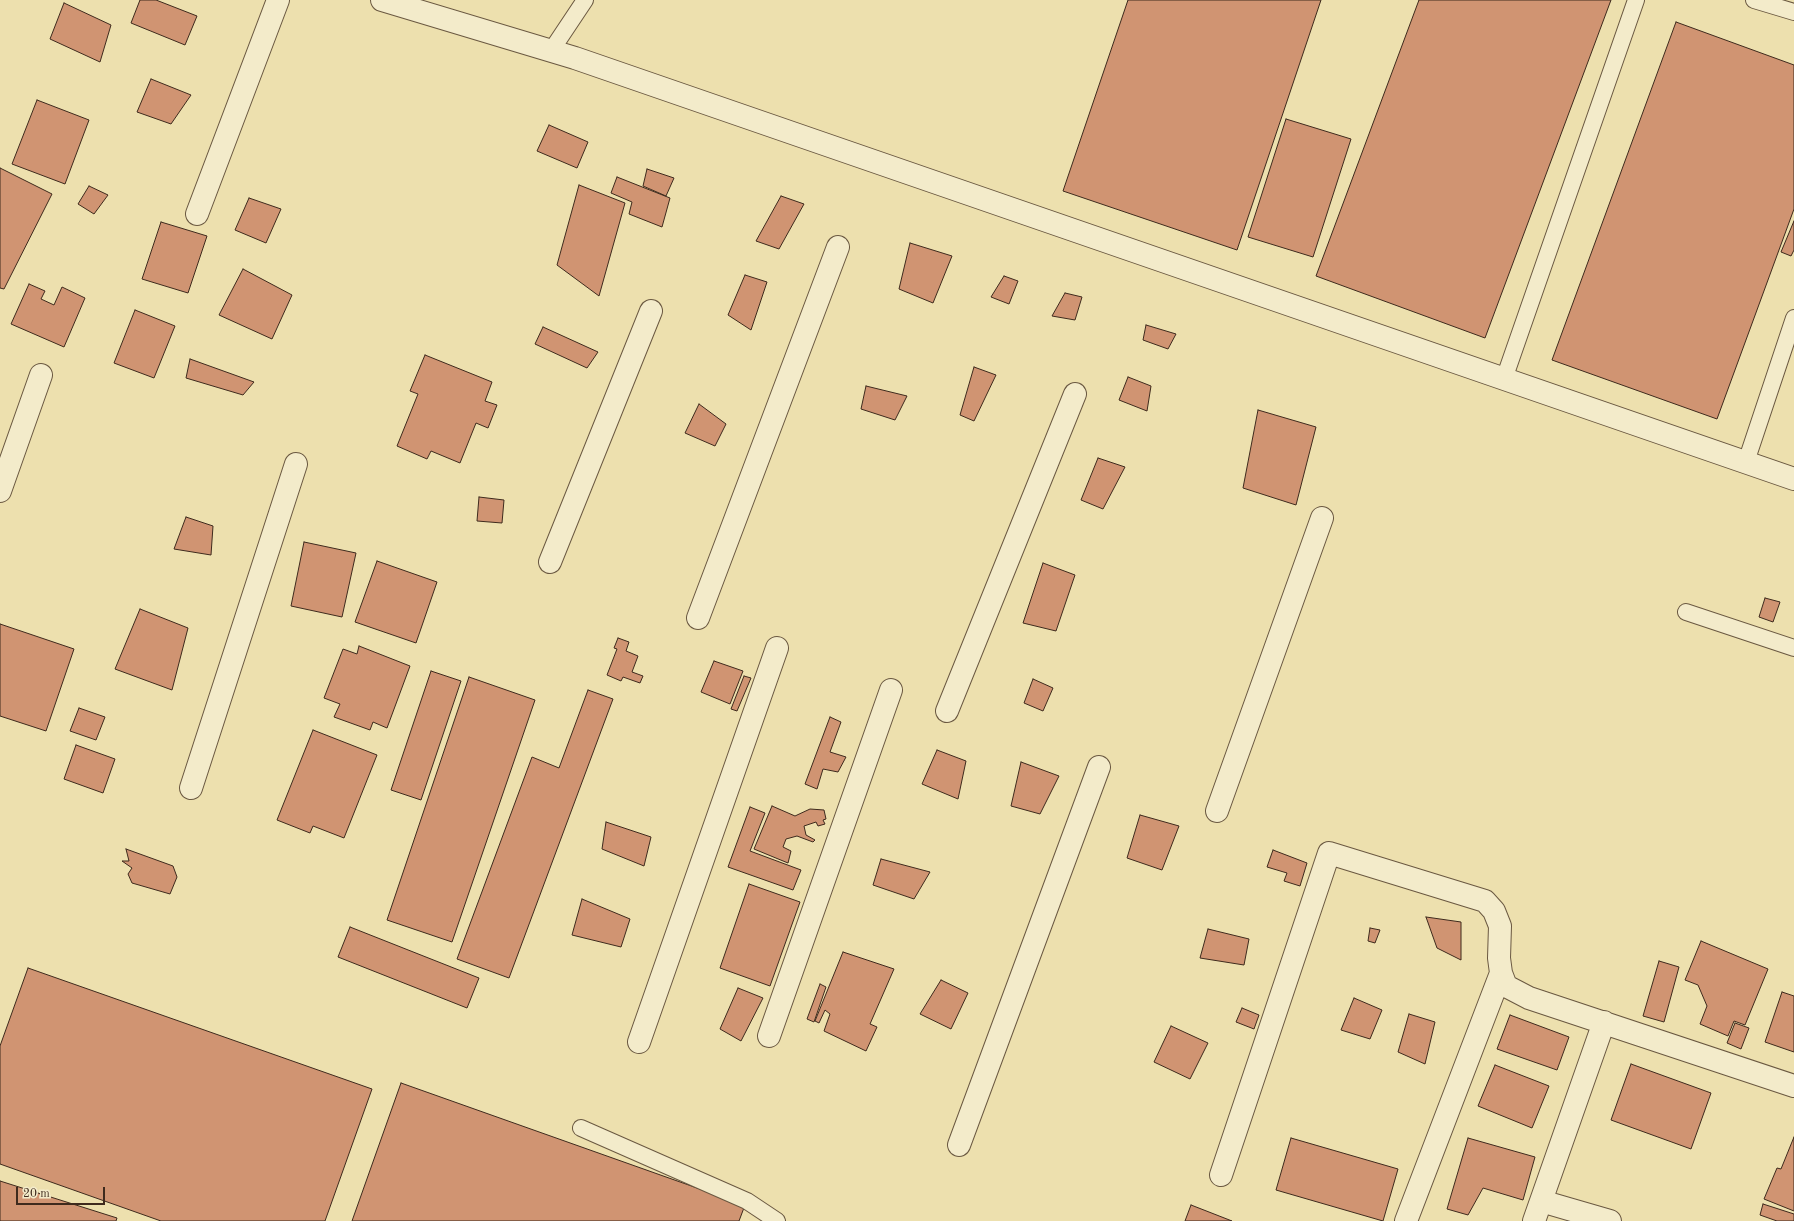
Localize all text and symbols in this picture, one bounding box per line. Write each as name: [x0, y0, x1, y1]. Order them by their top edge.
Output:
scale bar: [18, 1179, 107, 1205]
text: 20 m: [23, 1188, 50, 1200]

